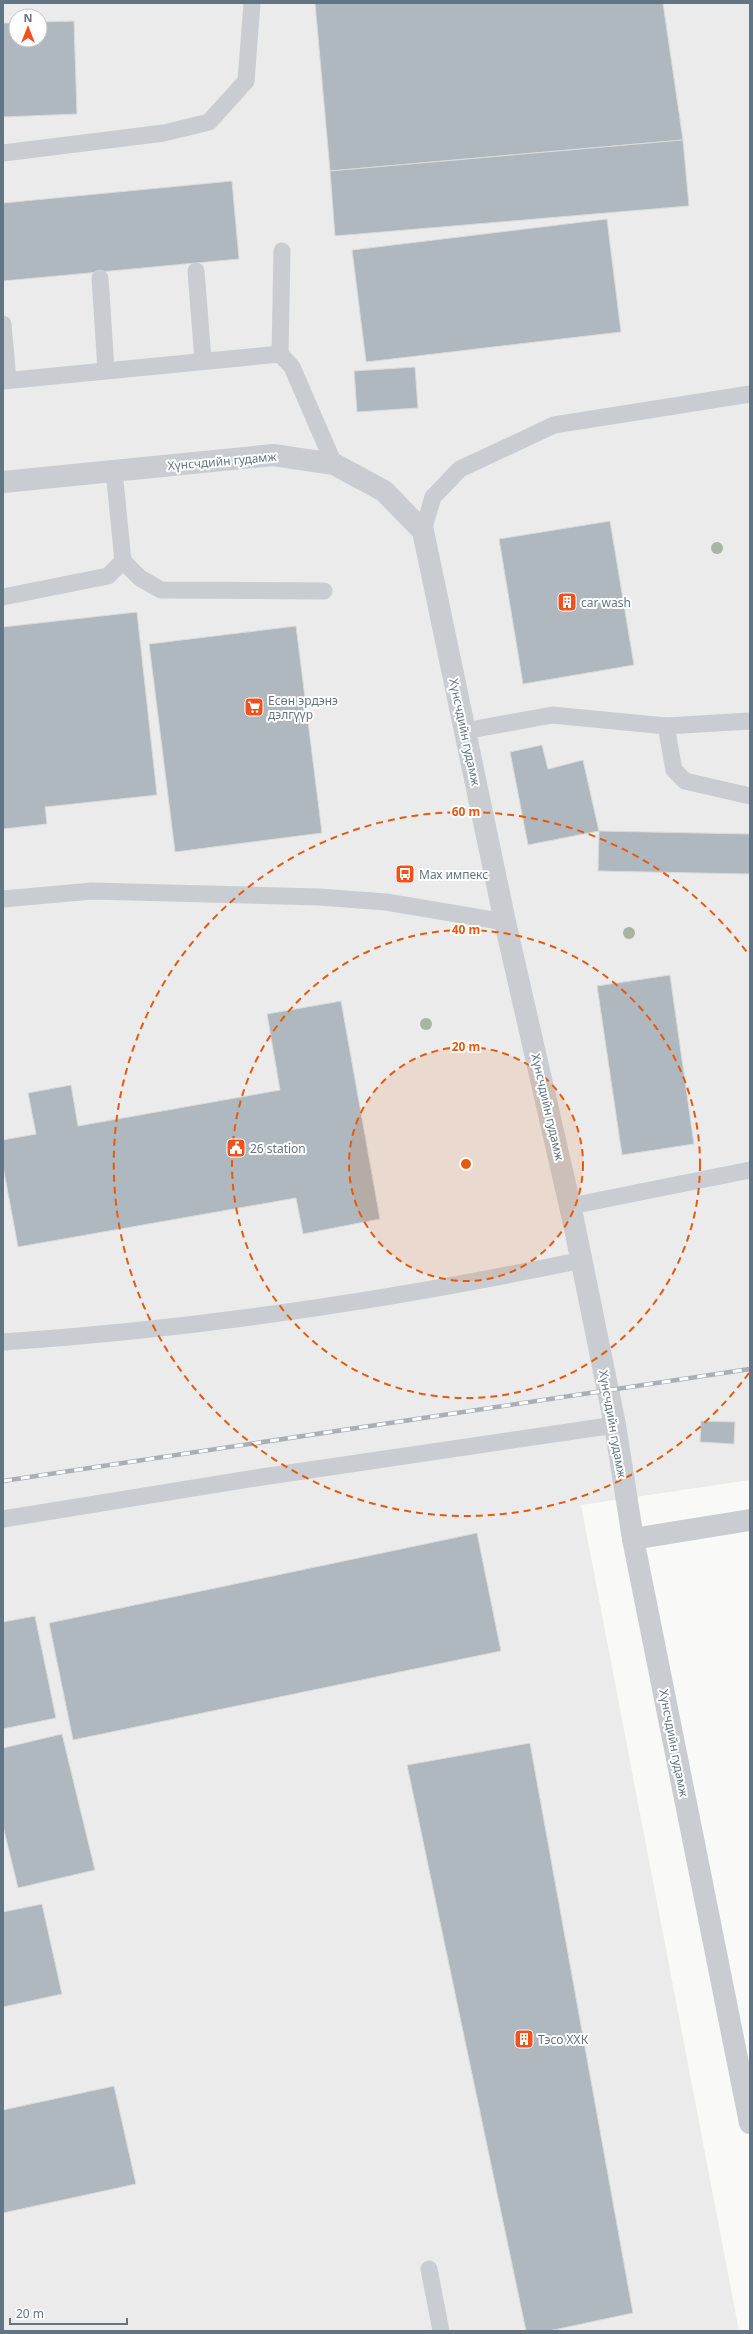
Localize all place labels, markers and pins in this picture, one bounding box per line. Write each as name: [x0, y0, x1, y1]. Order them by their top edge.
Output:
building icon: car wash: [556, 591, 578, 613]
place label: car wash: [581, 594, 631, 611]
place label: Есөн эрдэнэ дэлгүүр: [268, 692, 338, 723]
supermarket icon: Есөн эрдэнэ дэлгүүр: [243, 696, 265, 718]
bus stop icon: Мах импекс: [394, 863, 416, 885]
place label: Мах импекс: [419, 866, 488, 883]
public building icon: 26 station: [225, 1137, 247, 1159]
place label: 26 station: [250, 1140, 306, 1157]
centre of rings: [459, 1157, 473, 1171]
building icon: Тэсо ХХК: [513, 2028, 535, 2050]
place label: Тэсо ХХК: [538, 2031, 589, 2048]

